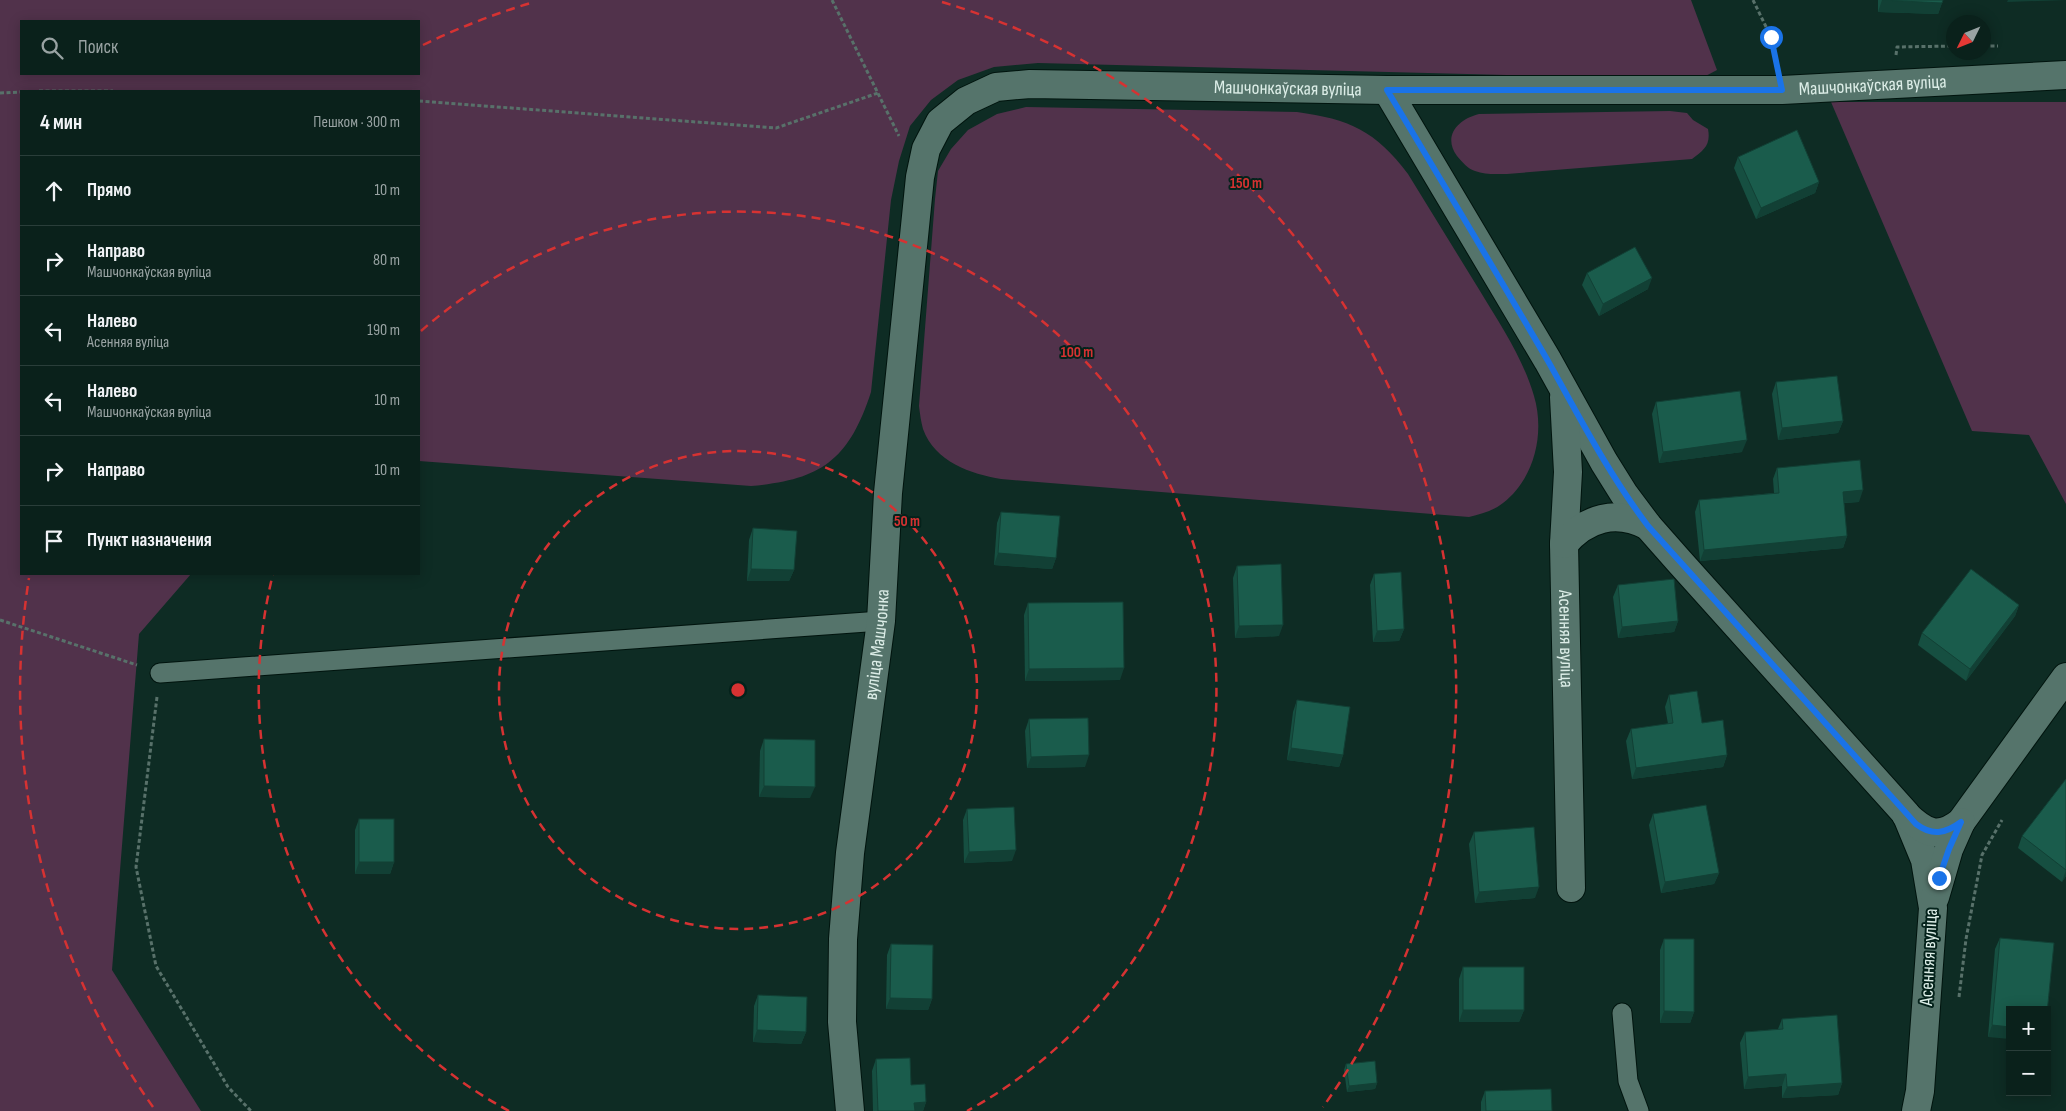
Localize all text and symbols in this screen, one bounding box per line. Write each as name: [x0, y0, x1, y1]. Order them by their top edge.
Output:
north arrow: [1946, 15, 1991, 60]
search box: [20, 20, 420, 75]
route start: [1760, 26, 1783, 49]
icon: search: [38, 34, 66, 62]
text: Поиск: [78, 36, 118, 59]
street label: Машчонкаўская вуліца: [1798, 70, 1947, 101]
street label: Машчонкаўская вуліца: [1214, 76, 1362, 101]
text: 4 мин: [40, 110, 82, 135]
text: Пешком · 300 m: [313, 113, 400, 132]
text: 150 m: [1230, 174, 1262, 193]
icon: ahead: [40, 177, 68, 205]
text: Прямо: [87, 179, 131, 202]
text: 10 m: [374, 181, 400, 200]
text: Направо: [87, 240, 145, 263]
icon: right: [40, 247, 68, 275]
text: 80 m: [373, 251, 400, 270]
text: Машчонкаўская вуліца: [87, 263, 211, 282]
text: Налево: [87, 310, 137, 333]
icon: left: [40, 317, 68, 345]
text: 190 m: [367, 321, 400, 340]
text: Асенняя вуліца: [87, 333, 169, 352]
text: 100 m: [1061, 343, 1093, 362]
text: Налево: [87, 380, 137, 403]
icon: left: [40, 387, 68, 415]
text: 10 m: [374, 391, 400, 410]
text: Машчонкаўская вуліца: [87, 403, 211, 422]
icon: right: [40, 457, 68, 485]
text: Направо: [87, 459, 145, 482]
text: 10 m: [374, 461, 400, 480]
text: 50 m: [894, 512, 920, 531]
icon: arrive: [40, 527, 68, 555]
text: Пункт назначения: [87, 529, 212, 552]
street label: вуліца Машчонка: [859, 588, 894, 701]
street label: Асенняя вуліца: [1553, 589, 1578, 688]
centre of rings: [729, 681, 747, 699]
route end: [1928, 867, 1951, 890]
street label: Асенняя вуліца: [1915, 908, 1943, 1007]
map controls: [2006, 1006, 2051, 1096]
button: +: [2006, 1006, 2051, 1051]
button: −: [2006, 1051, 2051, 1096]

